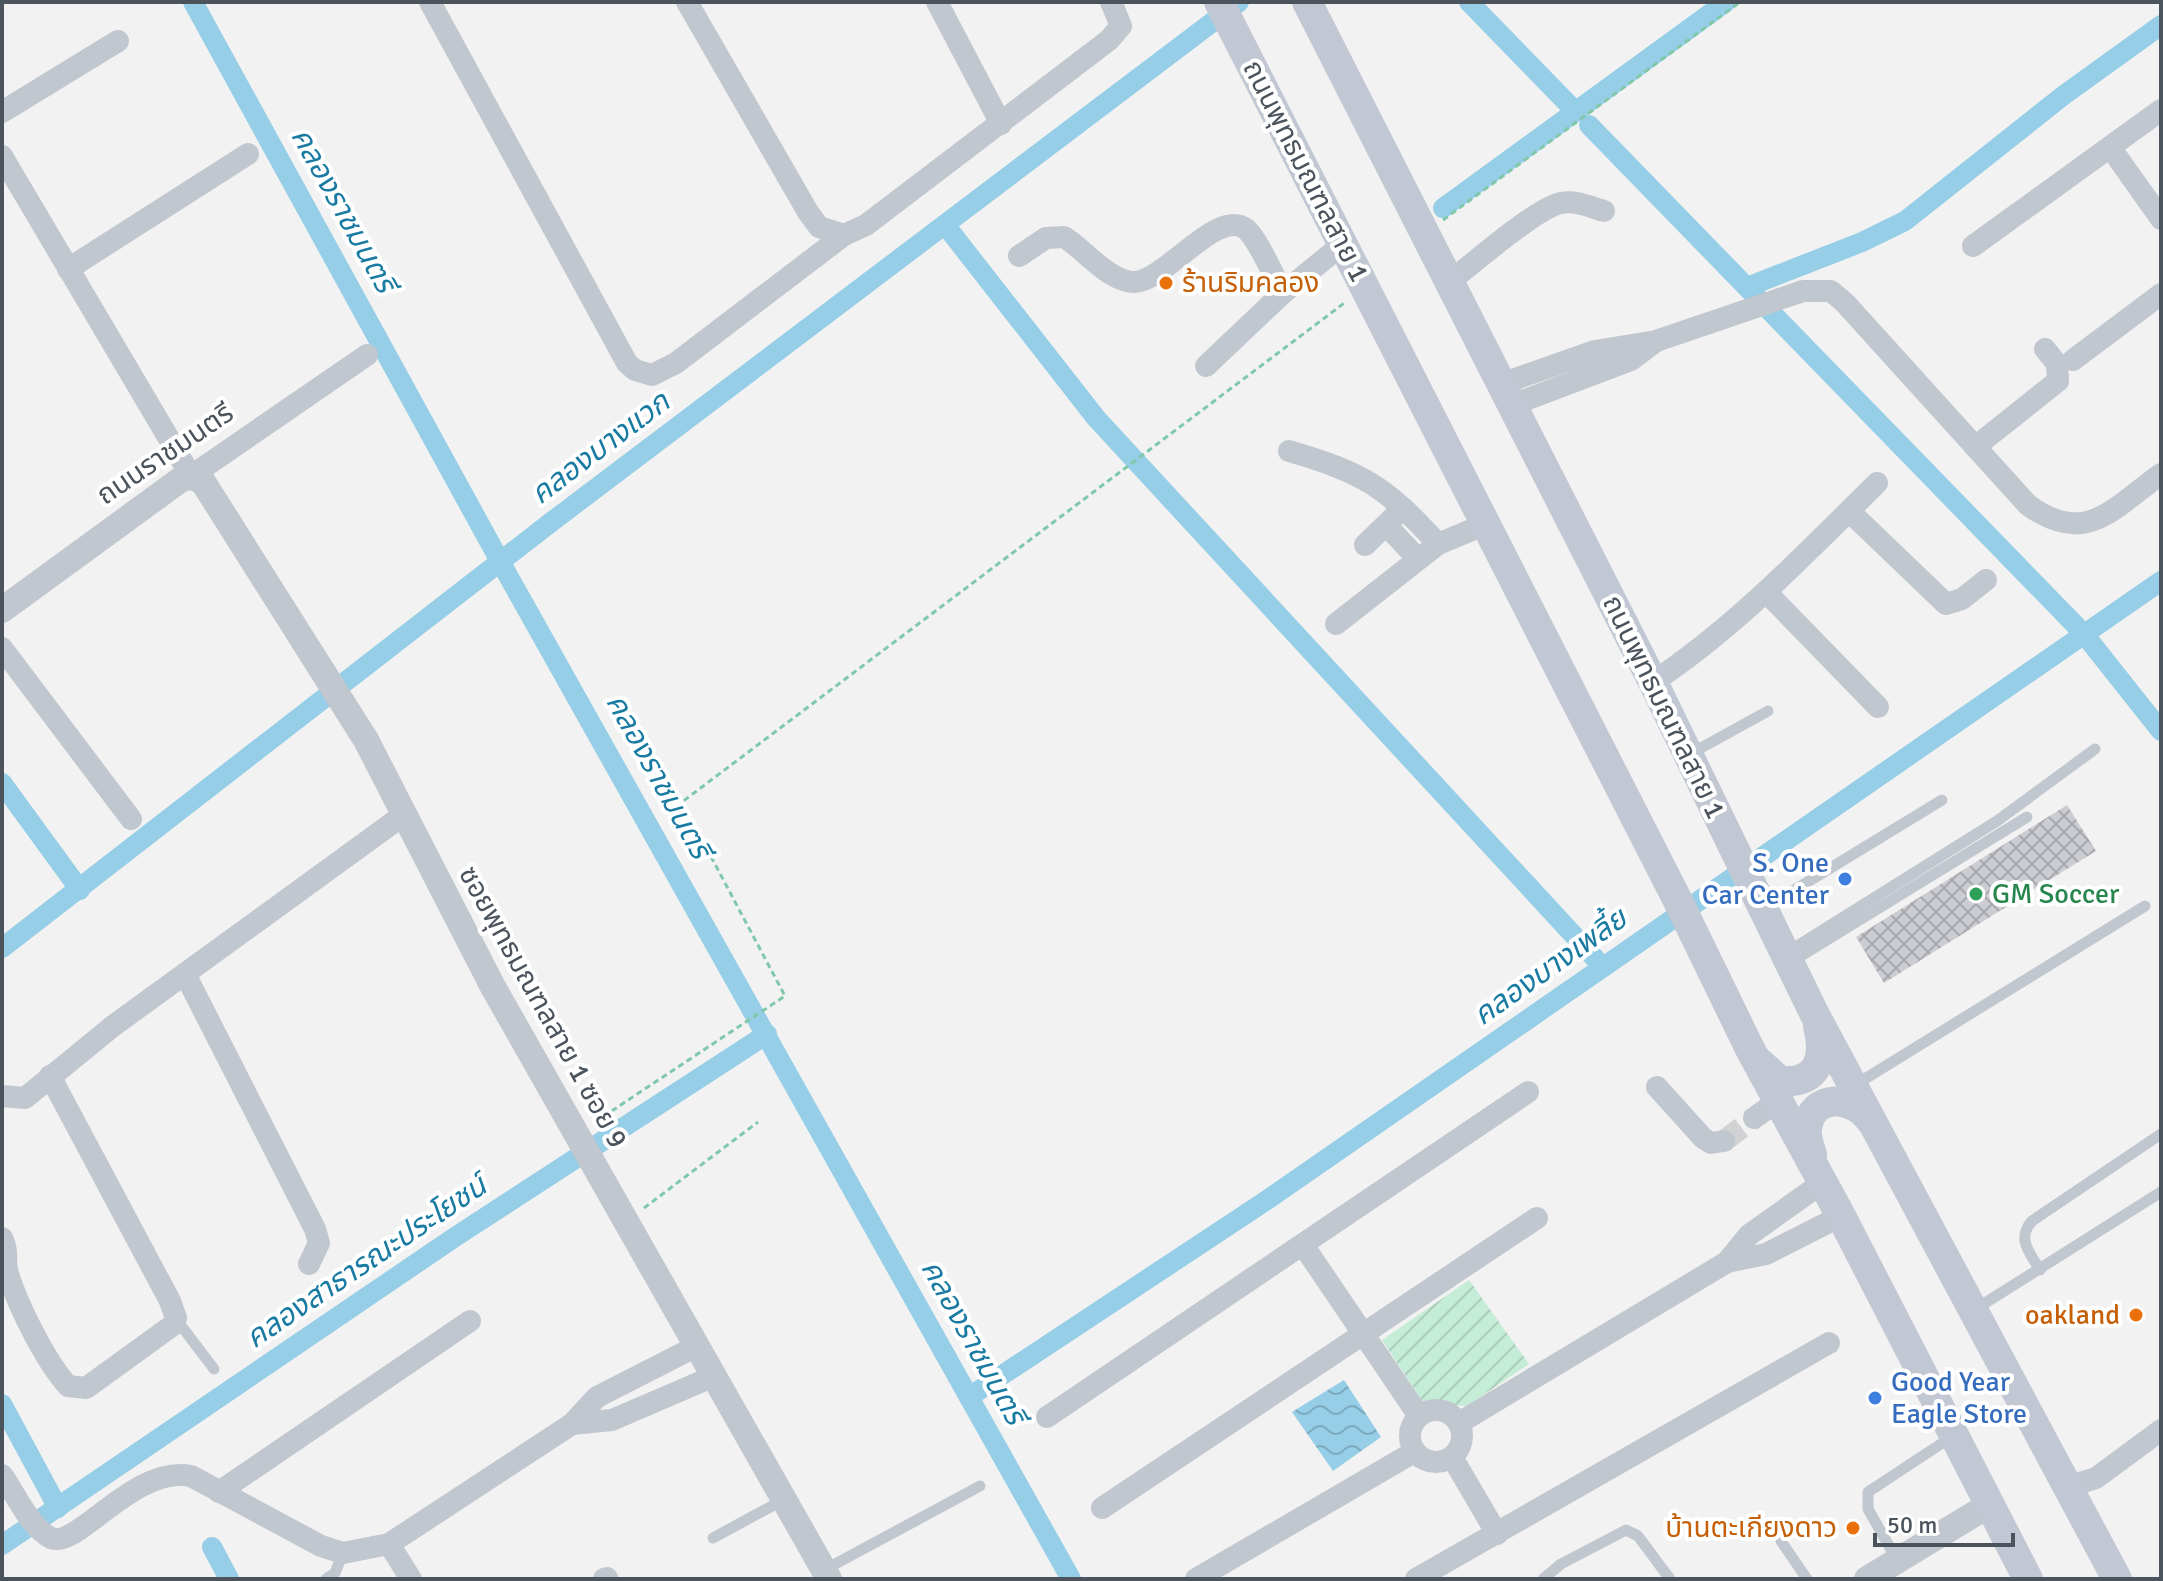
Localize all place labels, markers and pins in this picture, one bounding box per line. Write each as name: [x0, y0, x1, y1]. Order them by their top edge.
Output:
place label: ร้านริมคลอง: [1182, 266, 1319, 300]
marker: ร้านริมคลอง: [1157, 274, 1175, 292]
place label: S. One Car Center: [1702, 846, 1830, 912]
marker: S. One Car Center: [1836, 870, 1854, 888]
place label: GM Soccer: [1992, 877, 2120, 911]
marker: GM Soccer: [1967, 885, 1985, 903]
place label: oakland: [2025, 1298, 2120, 1332]
marker: oakland: [2127, 1306, 2145, 1324]
place label: Good Year Eagle Store: [1891, 1365, 2027, 1431]
marker: Good Year Eagle Store: [1866, 1389, 1884, 1407]
place label: บ้านตะเกียงดาว: [1665, 1511, 1837, 1545]
marker: บ้านตะเกียงดาว: [1844, 1519, 1862, 1537]

